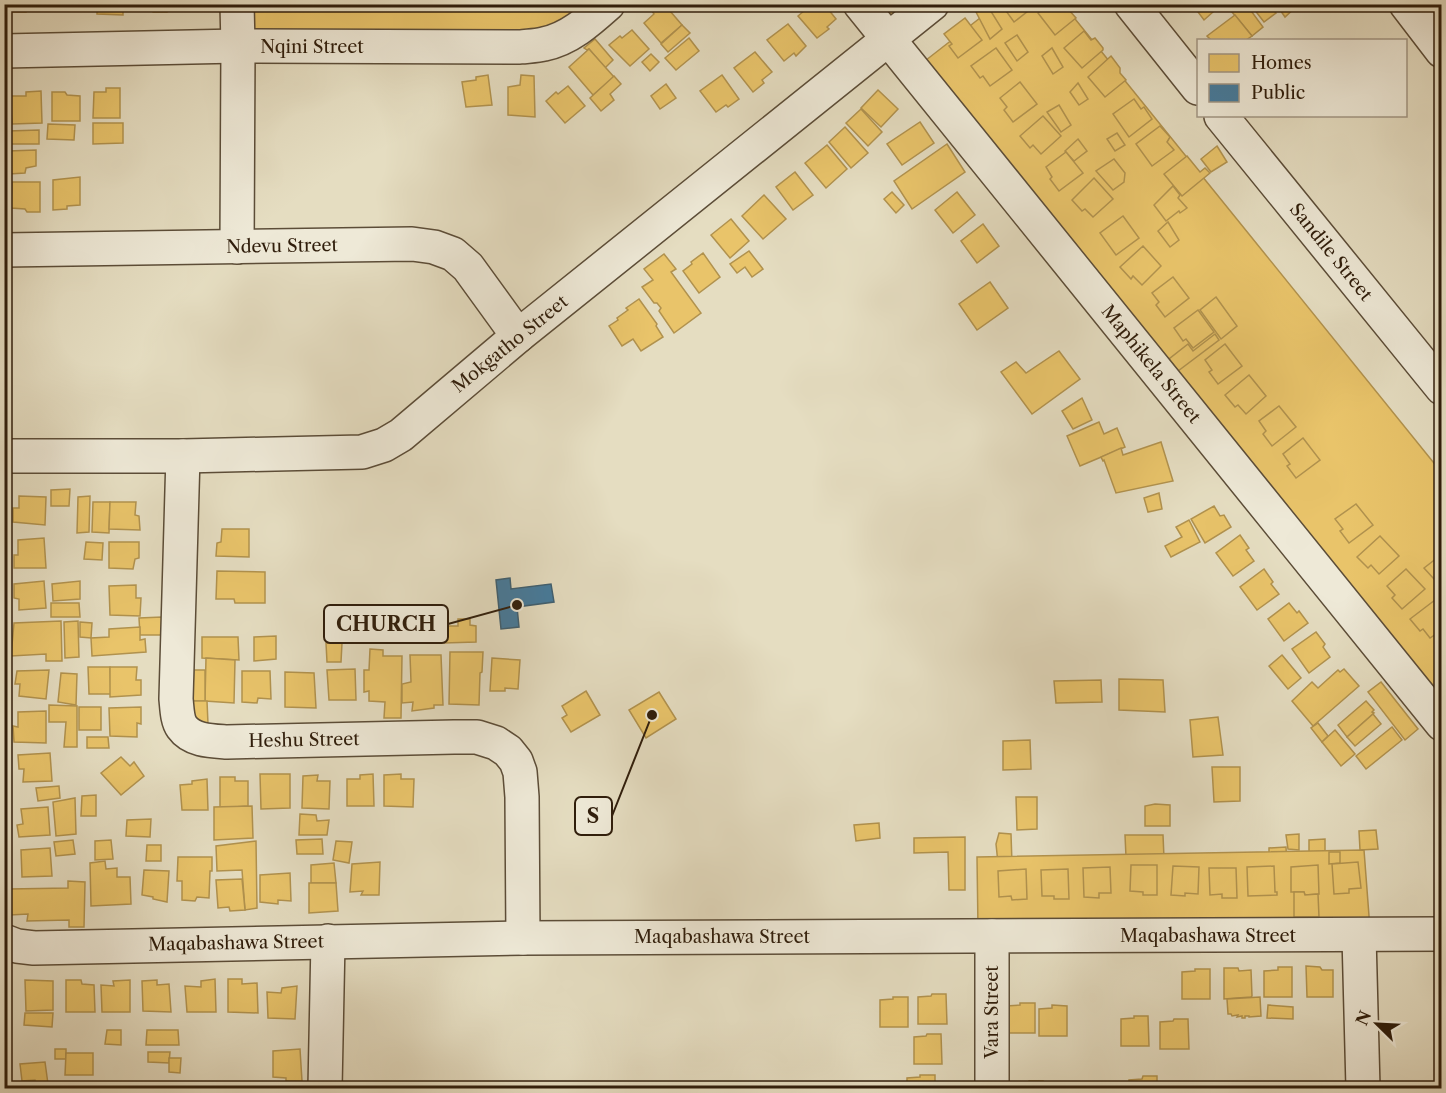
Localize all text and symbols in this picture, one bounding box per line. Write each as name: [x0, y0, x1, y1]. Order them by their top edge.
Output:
street label: Nqini Street: [260, 36, 364, 58]
legend: [1197, 39, 1407, 117]
text: Homes: [1251, 52, 1312, 74]
text: Public: [1251, 82, 1305, 104]
street label: Sandile Street: [1285, 199, 1377, 306]
street label: Ndevu Street: [226, 234, 339, 258]
street label: Mokgatho Street: [448, 290, 573, 397]
street label: Maphikela Street: [1097, 300, 1206, 428]
callout: CHURCH: [324, 605, 448, 643]
text: CHURCH: [336, 612, 436, 636]
street label: Heshu Street: [248, 728, 360, 752]
callout: S: [575, 797, 612, 835]
text: S: [587, 804, 599, 828]
street label: Maqabashawa Street: [1120, 925, 1297, 947]
street label: Maqabashawa Street: [634, 926, 811, 948]
street label: Maqabashawa Street: [148, 930, 325, 956]
street label: Vara Street: [981, 965, 1003, 1060]
north arrow: [1347, 994, 1407, 1054]
text: N: [1351, 1007, 1375, 1028]

